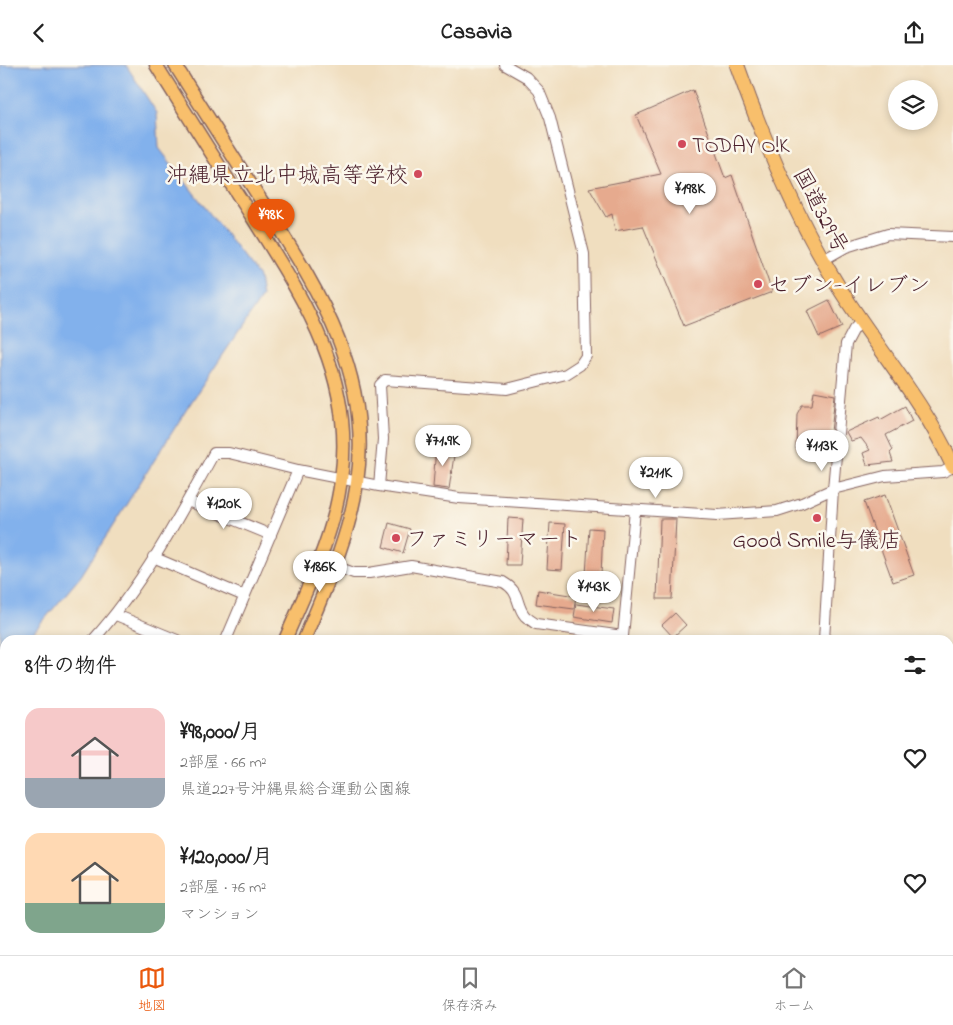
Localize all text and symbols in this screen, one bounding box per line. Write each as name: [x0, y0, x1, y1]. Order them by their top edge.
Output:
text: Casavia: [441, 17, 512, 49]
icon: back: [25, 19, 53, 47]
icon: share: [900, 19, 928, 47]
map controls: [888, 80, 938, 130]
button: layers: [888, 80, 938, 130]
place label: TODAY O!K: [692, 131, 790, 163]
marker: TODAY O!K: [676, 138, 688, 150]
place label: 沖縄県立北中城高等学校: [166, 161, 408, 193]
street label: 国道329号: [783, 163, 855, 260]
marker: 沖縄県立北中城高等学校: [412, 168, 424, 180]
pin: ¥198K: [655, 173, 725, 215]
text: ¥198K: [675, 177, 705, 201]
pin: ¥98K: [241, 199, 301, 241]
text: ¥98K: [259, 203, 283, 227]
place label: セブン-イレブン: [768, 271, 930, 303]
marker: セブン-イレブン: [752, 278, 764, 290]
pin: ¥71.9K: [402, 425, 484, 467]
text: ¥71.9K: [426, 429, 460, 453]
pin: ¥113K: [787, 429, 857, 472]
text: ¥113K: [807, 434, 837, 458]
pin: ¥211K: [621, 457, 691, 499]
text: ¥211K: [640, 461, 672, 485]
pin: ¥120K: [189, 487, 259, 530]
text: ¥120K: [207, 492, 241, 516]
marker: Good Smile与儀店: [811, 512, 823, 524]
place label: ファミリーマート: [406, 525, 582, 557]
place label: Good Smile与儀店: [732, 526, 902, 558]
marker: ファミリーマート: [390, 532, 402, 544]
pin: ¥186K: [285, 551, 355, 593]
text: ¥186K: [304, 555, 336, 579]
pin: ¥143K: [559, 571, 629, 613]
text: ¥143K: [578, 575, 610, 599]
icon: filters: [901, 651, 929, 679]
text: 8件の物件: [25, 652, 117, 682]
text: ¥98,000/月: [180, 718, 261, 748]
icon: home: [65, 728, 125, 788]
icon: heart: [901, 744, 929, 772]
text: 2部屋 · 66 m²: [180, 751, 267, 775]
text: 県道227号沖縄県総合運動公園線: [180, 778, 411, 802]
text: ¥120,000/月: [180, 843, 273, 873]
icon: home: [65, 853, 125, 913]
icon: heart: [901, 869, 929, 897]
text: 2部屋 · 76 m²: [180, 876, 266, 900]
text: マンション: [180, 903, 259, 927]
tab: 地図: [138, 964, 166, 1017]
tab: 保存済み: [442, 964, 498, 1017]
tab: ホーム: [774, 964, 815, 1017]

